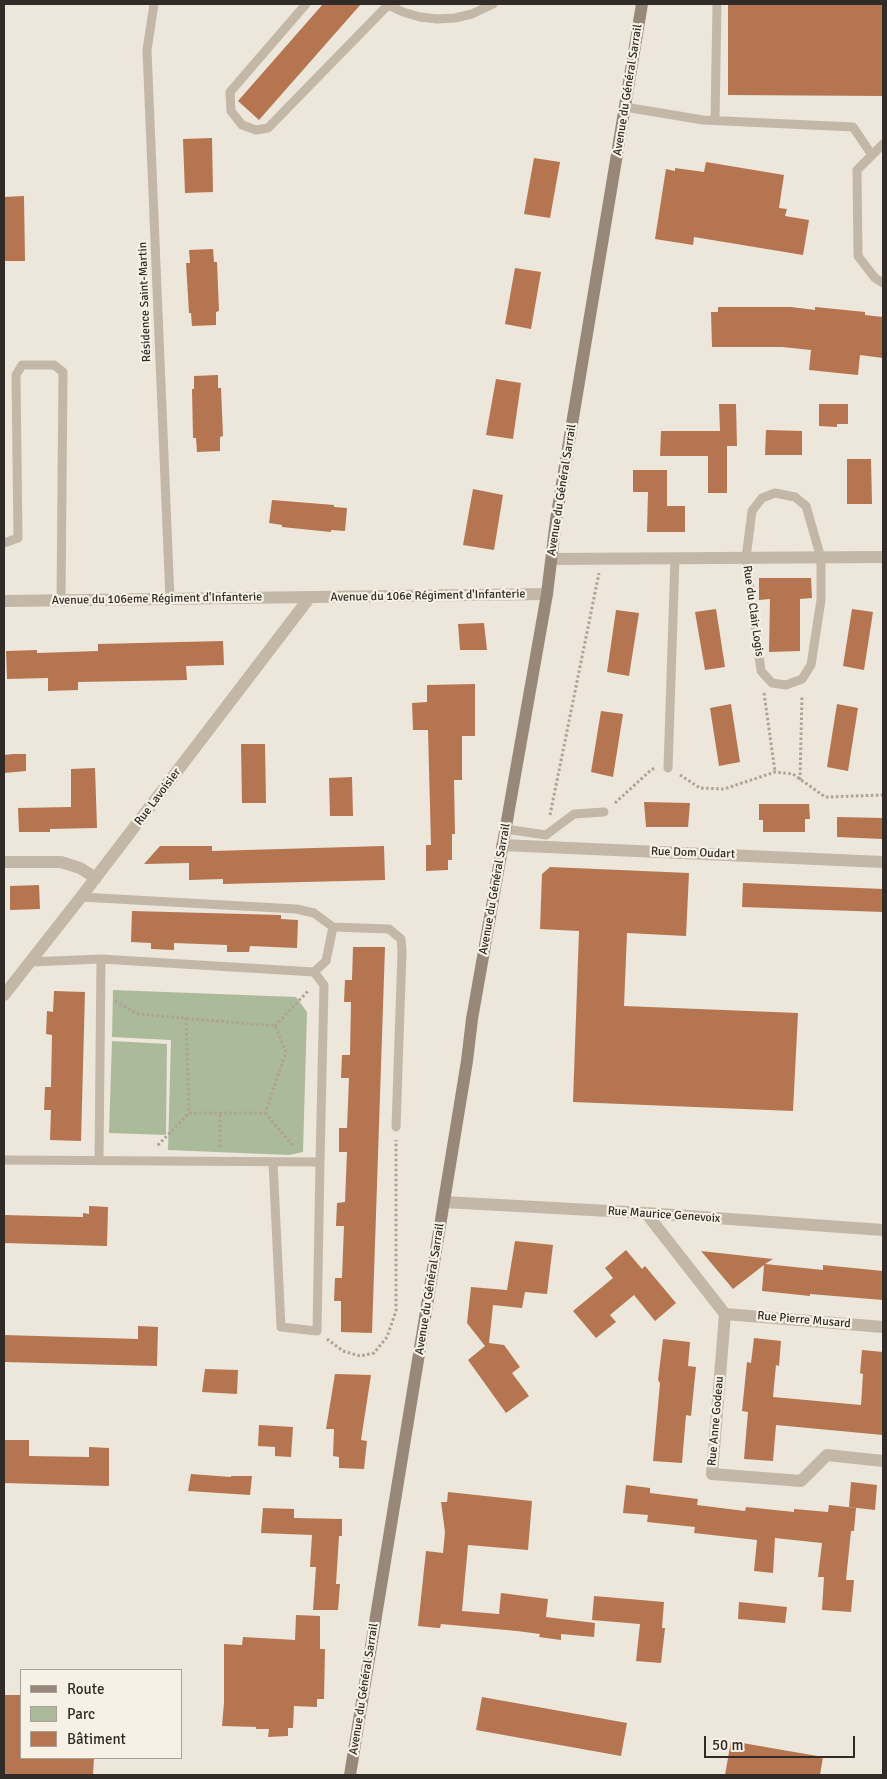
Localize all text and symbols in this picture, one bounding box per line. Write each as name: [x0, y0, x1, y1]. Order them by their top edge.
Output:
street label: Avenue du Général Sarrail: [610, 23, 646, 157]
street label: Résidence Saint-Martin: [136, 242, 154, 362]
street label: Avenue du Général Sarrail: [544, 423, 580, 557]
street label: Rue du Clair Logis: [739, 565, 767, 657]
street label: Avenue du 106e Régiment d'Infanterie: [330, 587, 526, 605]
street label: Avenue du 106eme Régiment d'Infanterie: [52, 590, 262, 608]
street label: Rue Lavoisier: [132, 766, 184, 828]
street label: Avenue du Général Sarrail: [476, 822, 514, 956]
street label: Rue Dom Oudart: [651, 844, 735, 862]
street label: Rue Maurice Genevoix: [607, 1204, 721, 1226]
street label: Avenue du Général Sarrail: [412, 1222, 448, 1356]
street label: Rue Pierre Musard: [757, 1309, 851, 1331]
street label: Rue Anne Godeau: [705, 1375, 727, 1467]
street label: Avenue du Général Sarrail: [346, 1622, 382, 1756]
legend: [20, 1669, 182, 1759]
text: Route: [67, 1680, 104, 1698]
text: Parc: [67, 1705, 95, 1723]
scale bar: [707, 1726, 858, 1758]
text: Bâtiment: [67, 1730, 126, 1748]
text: 50 m: [712, 1736, 743, 1754]

